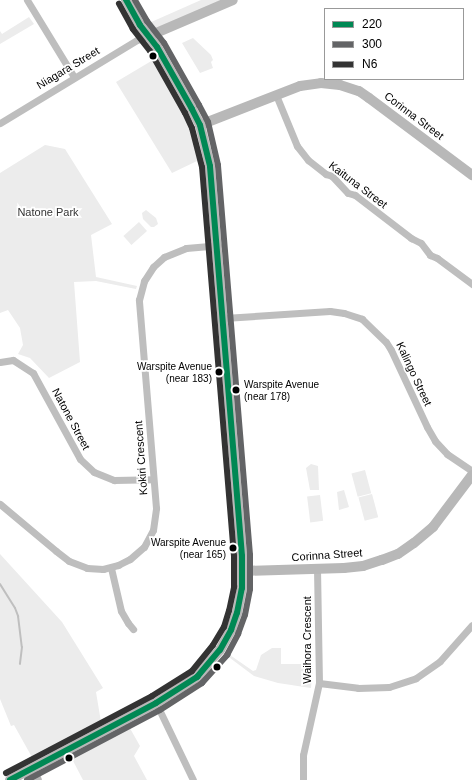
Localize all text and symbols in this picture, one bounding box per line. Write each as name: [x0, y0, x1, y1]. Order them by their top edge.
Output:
legend: [324, 8, 464, 80]
text: 220: [362, 17, 382, 31]
text: 300: [362, 37, 382, 51]
street label: Niagara Street: [34, 44, 102, 92]
unlabelled marker: [148, 51, 158, 61]
text: N6: [362, 57, 377, 71]
street label: Corinna Street: [382, 89, 446, 143]
street label: Kaituna Street: [326, 159, 390, 211]
park label: Natone Park: [17, 205, 79, 219]
street label: Kalingo Street: [393, 340, 435, 408]
place label: Warspite Avenue (near 183): [136, 360, 212, 384]
marker: Warspite Avenue (near 183): [214, 367, 224, 377]
place label: Warspite Avenue (near 178): [244, 378, 320, 402]
marker: Warspite Avenue (near 178): [231, 385, 241, 395]
street label: Natone Street: [49, 386, 93, 452]
street label: Kokiri Crescent: [132, 420, 150, 496]
place label: Warspite Avenue (near 165): [150, 536, 226, 560]
marker: Warspite Avenue (near 165): [228, 543, 238, 553]
street label: Corinna Street: [291, 546, 363, 564]
street label: Waihora Crescent: [300, 596, 314, 684]
unlabelled marker: [212, 662, 222, 672]
unlabelled marker: [64, 753, 74, 763]

